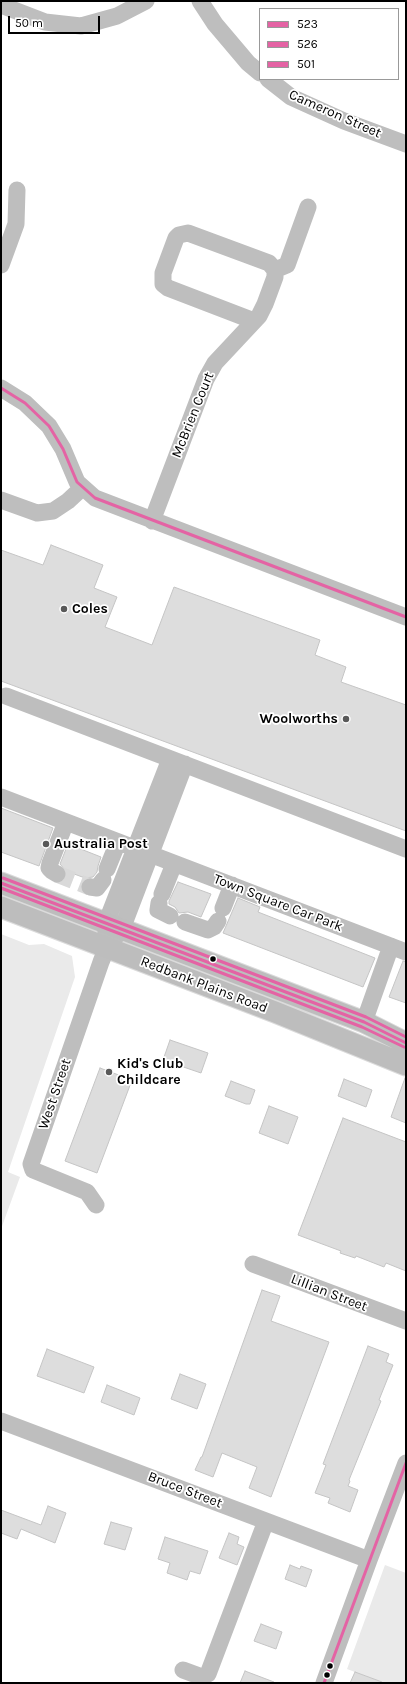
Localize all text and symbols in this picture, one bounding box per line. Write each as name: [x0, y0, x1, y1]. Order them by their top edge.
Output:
scale bar: [10, 8, 102, 34]
legend: [259, 8, 399, 80]
text: 50 m: [15, 16, 43, 30]
text: 523: [297, 17, 318, 31]
text: 526: [297, 37, 318, 51]
text: 501: [297, 57, 315, 71]
street label: Cameron Street: [286, 86, 384, 142]
street label: McBrien Court: [168, 370, 218, 460]
place label: Coles: [72, 601, 108, 617]
marker: Coles: [59, 604, 69, 614]
place label: Woolworths: [260, 711, 338, 727]
marker: Woolworths: [341, 714, 351, 724]
place label: Australia Post: [54, 836, 148, 852]
marker: Australia Post: [41, 839, 51, 849]
street label: Town Square Car Park: [211, 871, 345, 935]
street label: Redbank Plains Road: [138, 953, 270, 1017]
unlabelled marker: [208, 954, 218, 964]
street label: West Street: [35, 1056, 75, 1132]
place label: Kid's Club Childcare: [117, 1056, 183, 1088]
marker: Kid's Club Childcare: [104, 1067, 114, 1077]
street label: Lillian Street: [288, 1271, 370, 1315]
street label: Bruce Street: [145, 1468, 225, 1512]
unlabelled marker: [325, 1661, 335, 1671]
unlabelled marker: [322, 1670, 332, 1680]

